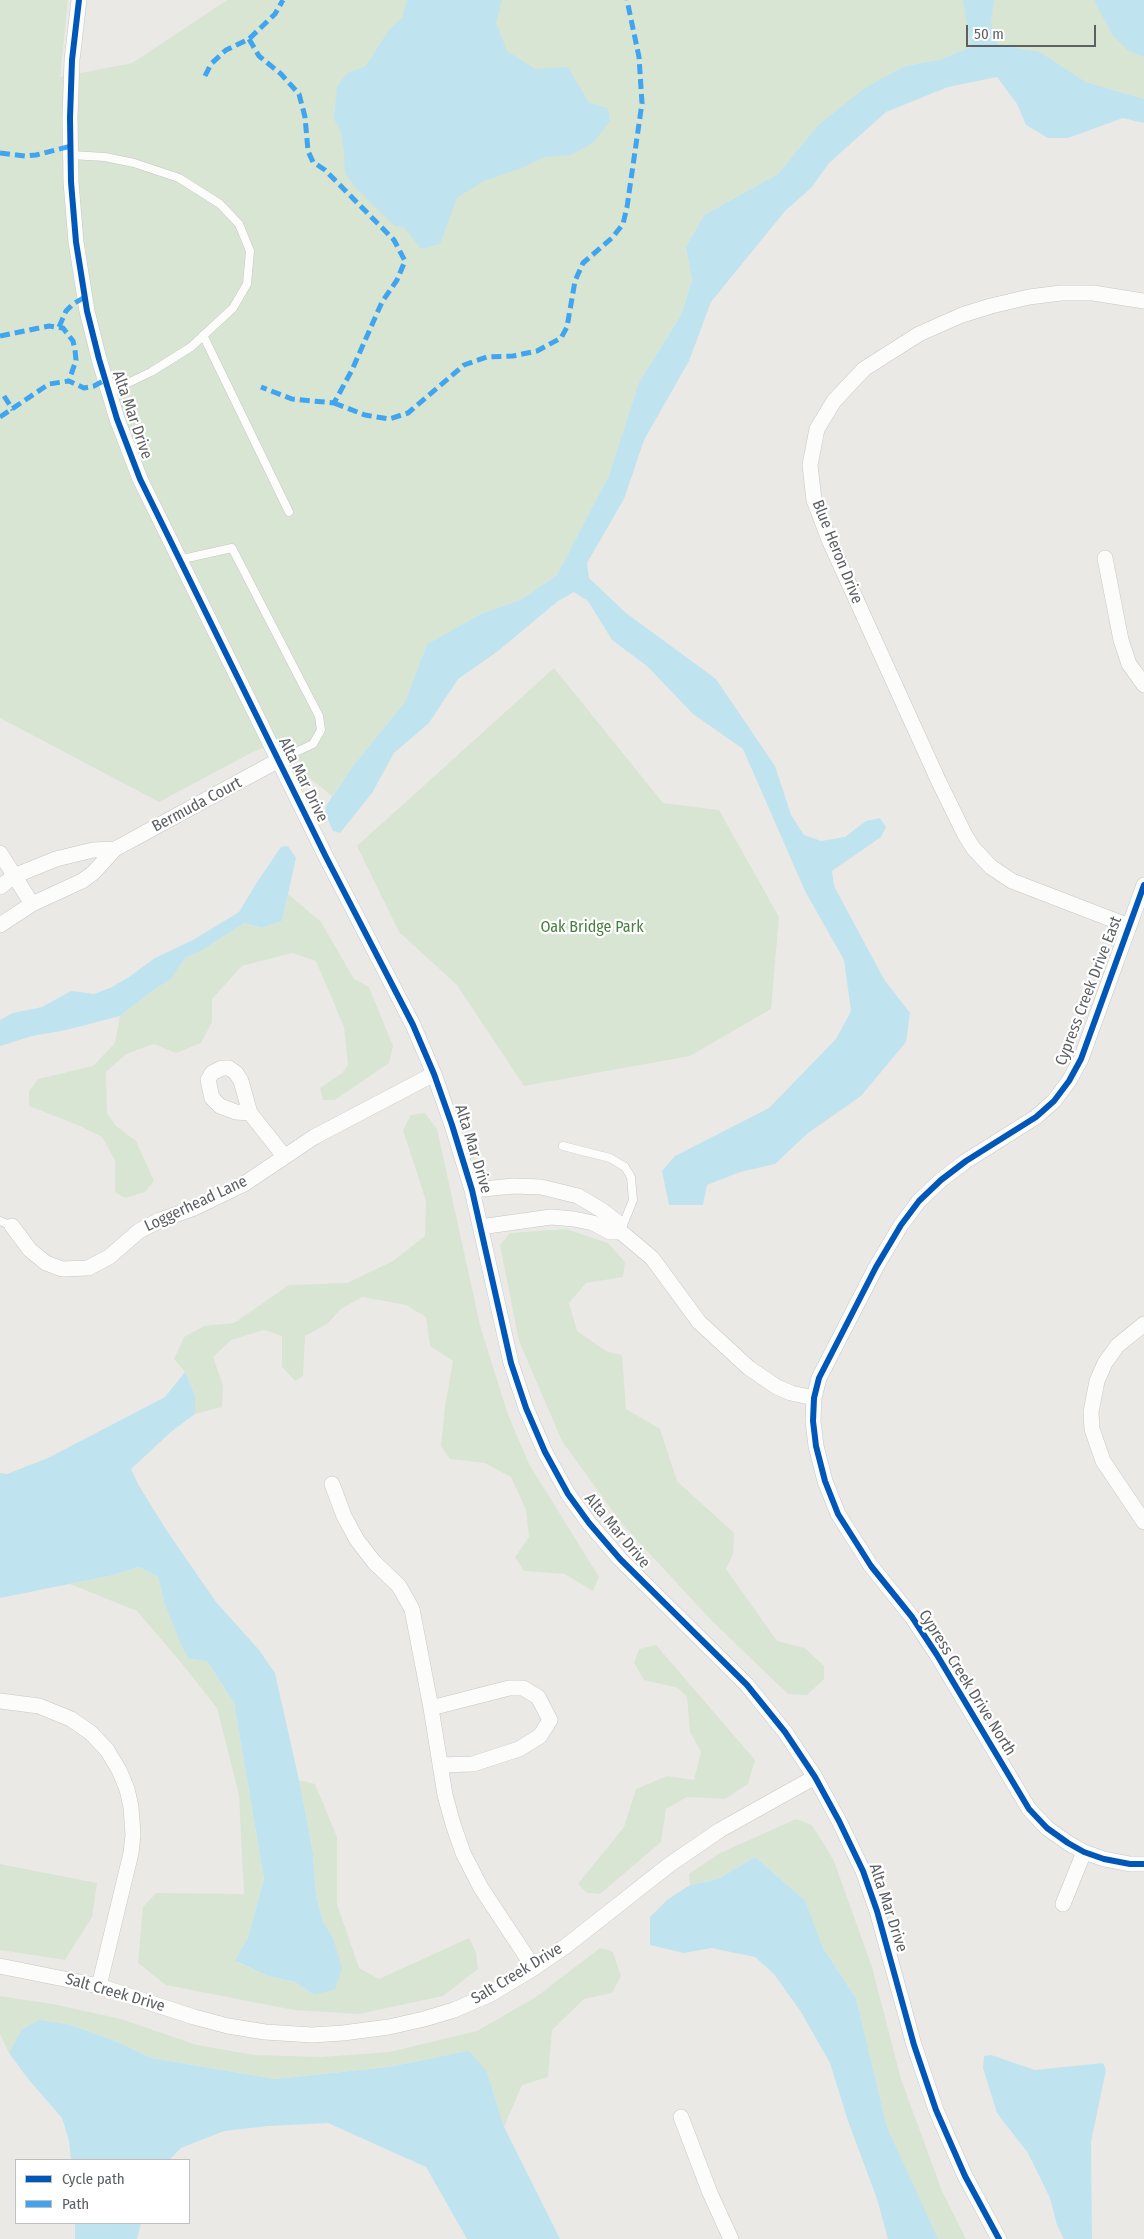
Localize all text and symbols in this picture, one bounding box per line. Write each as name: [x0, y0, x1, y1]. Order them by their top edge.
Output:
scale bar: [969, 15, 1099, 47]
text: 50 m: [974, 25, 1004, 43]
street label: Alta Mar Drive: [108, 368, 156, 462]
street label: Blue Heron Drive: [807, 497, 867, 607]
street label: Alta Mar Drive: [274, 735, 332, 825]
street label: Bermuda Court: [149, 773, 245, 837]
street label: Cypress Creek Drive East: [1052, 914, 1126, 1068]
park label: Oak Bridge Park: [540, 918, 644, 938]
street label: Alta Mar Drive: [450, 1102, 496, 1196]
street label: Loggerhead Lane: [142, 1172, 250, 1236]
street label: Alta Mar Drive: [580, 1490, 654, 1572]
street label: Cypress Creek Drive North: [914, 1607, 1020, 1759]
street label: Alta Mar Drive: [865, 1861, 911, 1955]
street label: Salt Creek Drive: [468, 1939, 566, 2009]
street label: Salt Creek Drive: [63, 1970, 167, 2016]
legend: [15, 2159, 190, 2224]
text: Cycle path: [62, 2170, 125, 2188]
text: Path: [62, 2195, 89, 2213]

